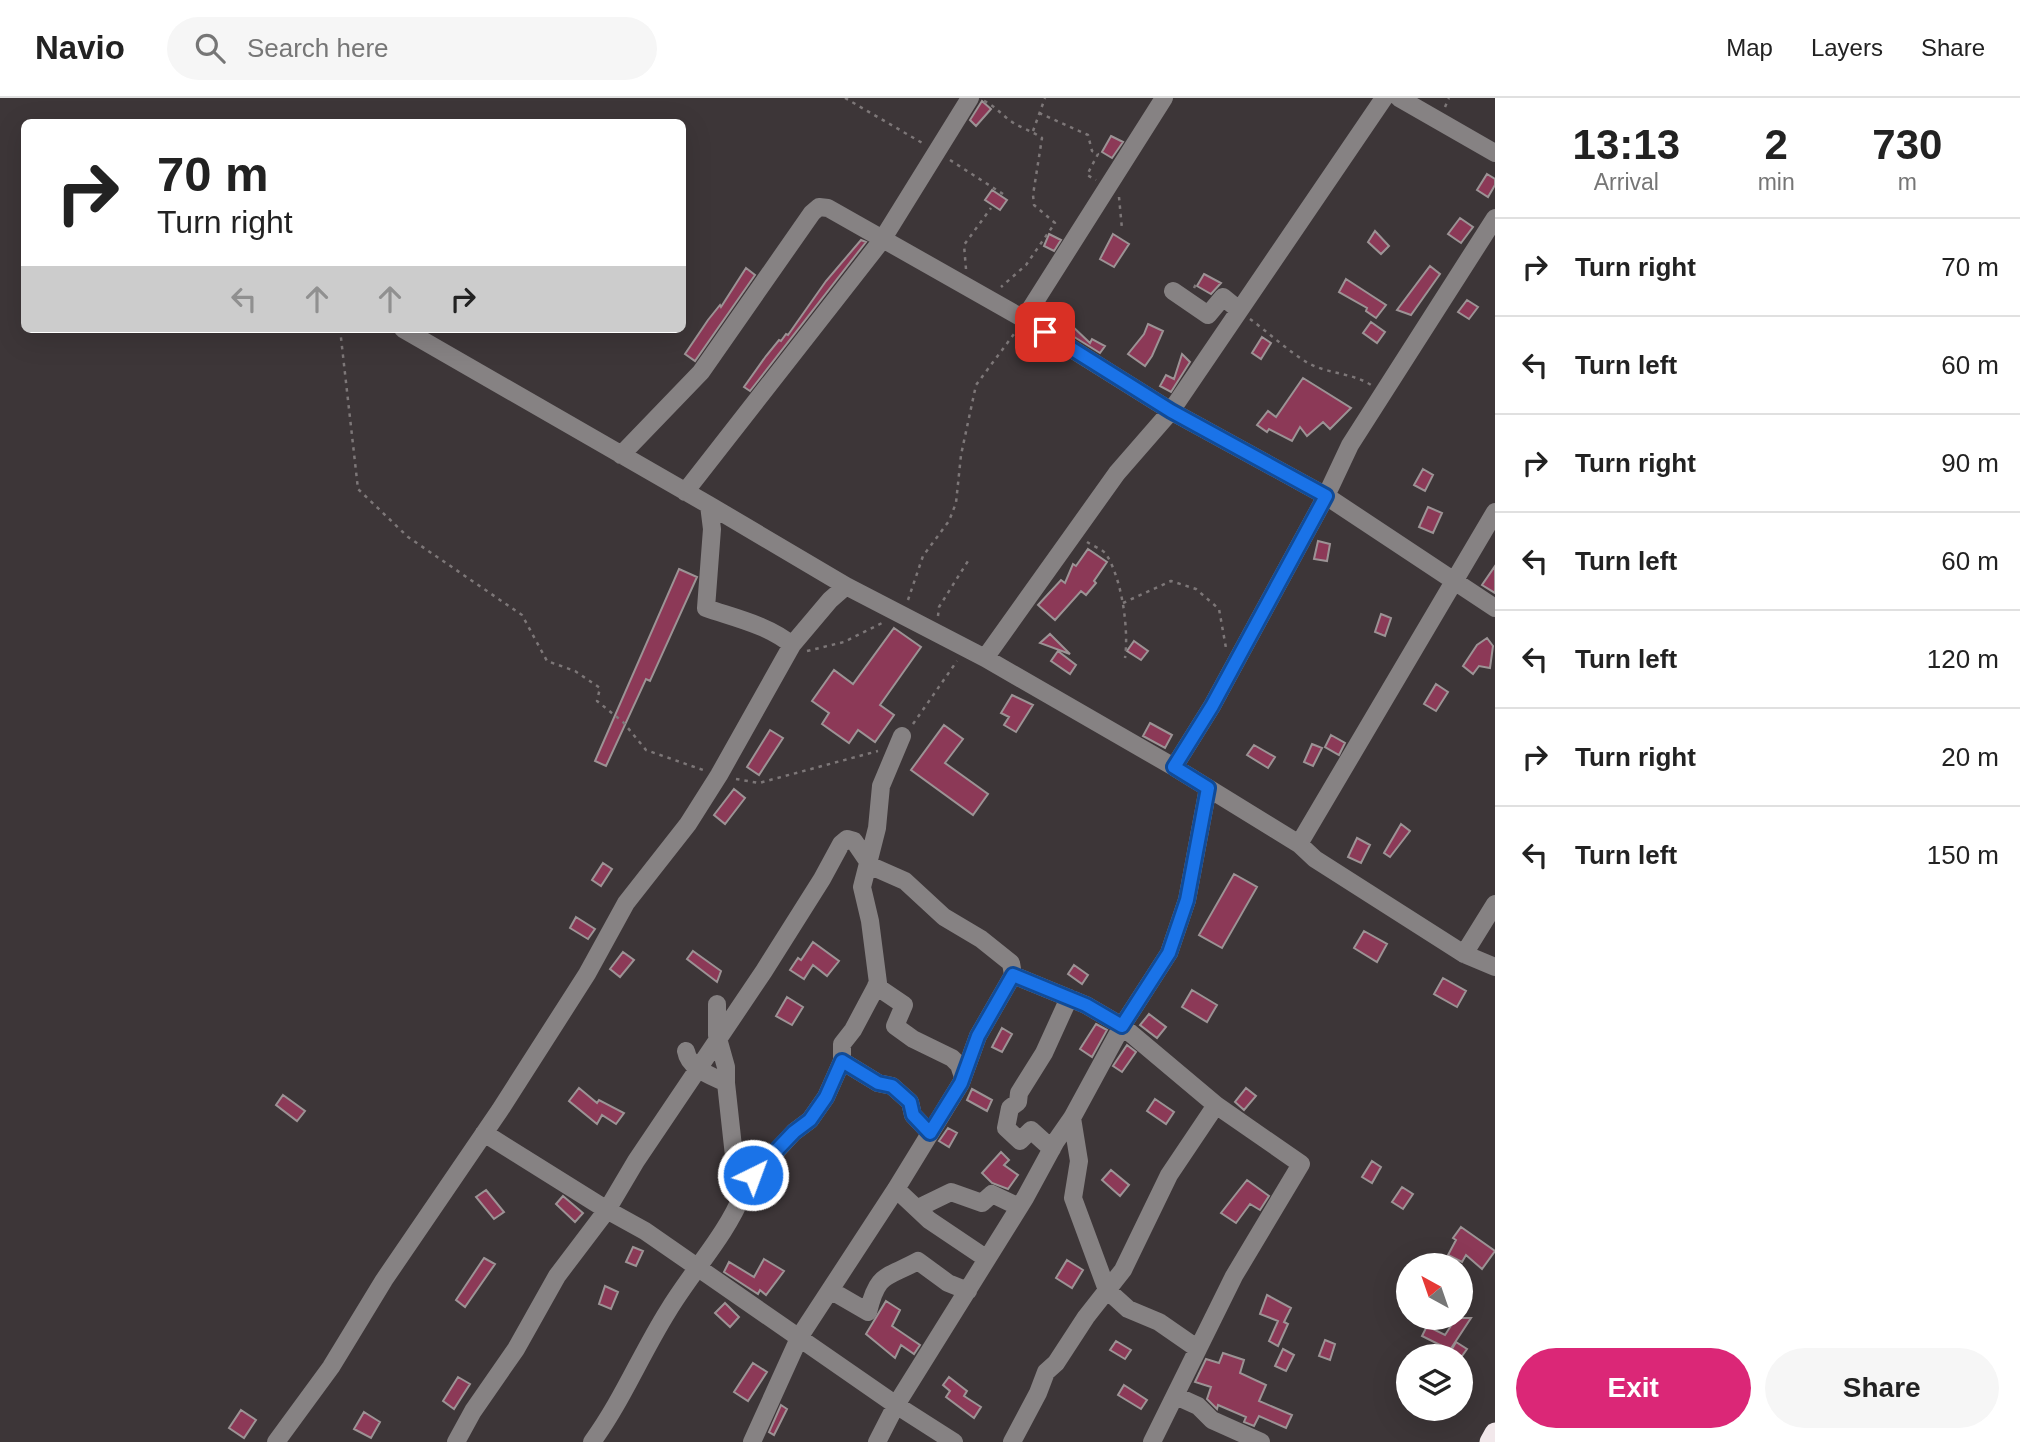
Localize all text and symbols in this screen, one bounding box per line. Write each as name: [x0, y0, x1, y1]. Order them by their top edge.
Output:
search box: [167, 17, 657, 80]
text: Navio: [35, 29, 125, 66]
icon: search: [191, 29, 229, 67]
text: Search here: [247, 33, 389, 63]
text: Map: [1726, 34, 1773, 61]
text: Layers: [1811, 34, 1883, 61]
text: Share: [1921, 34, 1985, 61]
text: 13:13: [1573, 121, 1680, 168]
text: 2: [1764, 121, 1788, 168]
text: 730: [1872, 121, 1942, 168]
icon: right: [42, 147, 133, 238]
text: 70 m: [157, 147, 269, 201]
text: Arrival: [1594, 169, 1659, 195]
text: min: [1758, 169, 1795, 195]
text: m: [1898, 169, 1917, 195]
text: Turn right: [157, 204, 293, 240]
icon: right: [1516, 248, 1554, 286]
text: Turn right: [1575, 252, 1696, 282]
text: 70 m: [1941, 252, 1999, 282]
icon: left: [225, 280, 263, 318]
icon: ahead: [298, 280, 336, 318]
icon: ahead: [371, 280, 409, 318]
icon: right: [444, 280, 482, 318]
pin: [1015, 302, 1075, 362]
icon: arrive: [1026, 313, 1064, 351]
icon: left: [1516, 346, 1554, 384]
text: Turn left: [1575, 350, 1677, 380]
text: 60 m: [1941, 350, 1999, 380]
icon: right: [1516, 444, 1554, 482]
text: Turn right: [1575, 448, 1696, 478]
text: 90 m: [1941, 448, 1999, 478]
icon: left: [1516, 542, 1554, 580]
text: Turn left: [1575, 546, 1677, 576]
text: 60 m: [1941, 546, 1999, 576]
icon: left: [1516, 640, 1554, 678]
text: Turn left: [1575, 644, 1677, 674]
text: 120 m: [1927, 644, 1999, 674]
icon: right: [1516, 738, 1554, 776]
text: Turn right: [1575, 742, 1696, 772]
text: 20 m: [1941, 742, 1999, 772]
icon: left: [1516, 836, 1554, 874]
text: Turn left: [1575, 840, 1677, 870]
text: 150 m: [1927, 840, 1999, 870]
position arrow: [716, 1138, 790, 1212]
north arrow: [1396, 1253, 1474, 1330]
map controls: [1396, 1253, 1473, 1421]
button: layers: [1396, 1344, 1473, 1421]
button: Exit: [1516, 1348, 1751, 1428]
button: Share: [1765, 1348, 1999, 1428]

